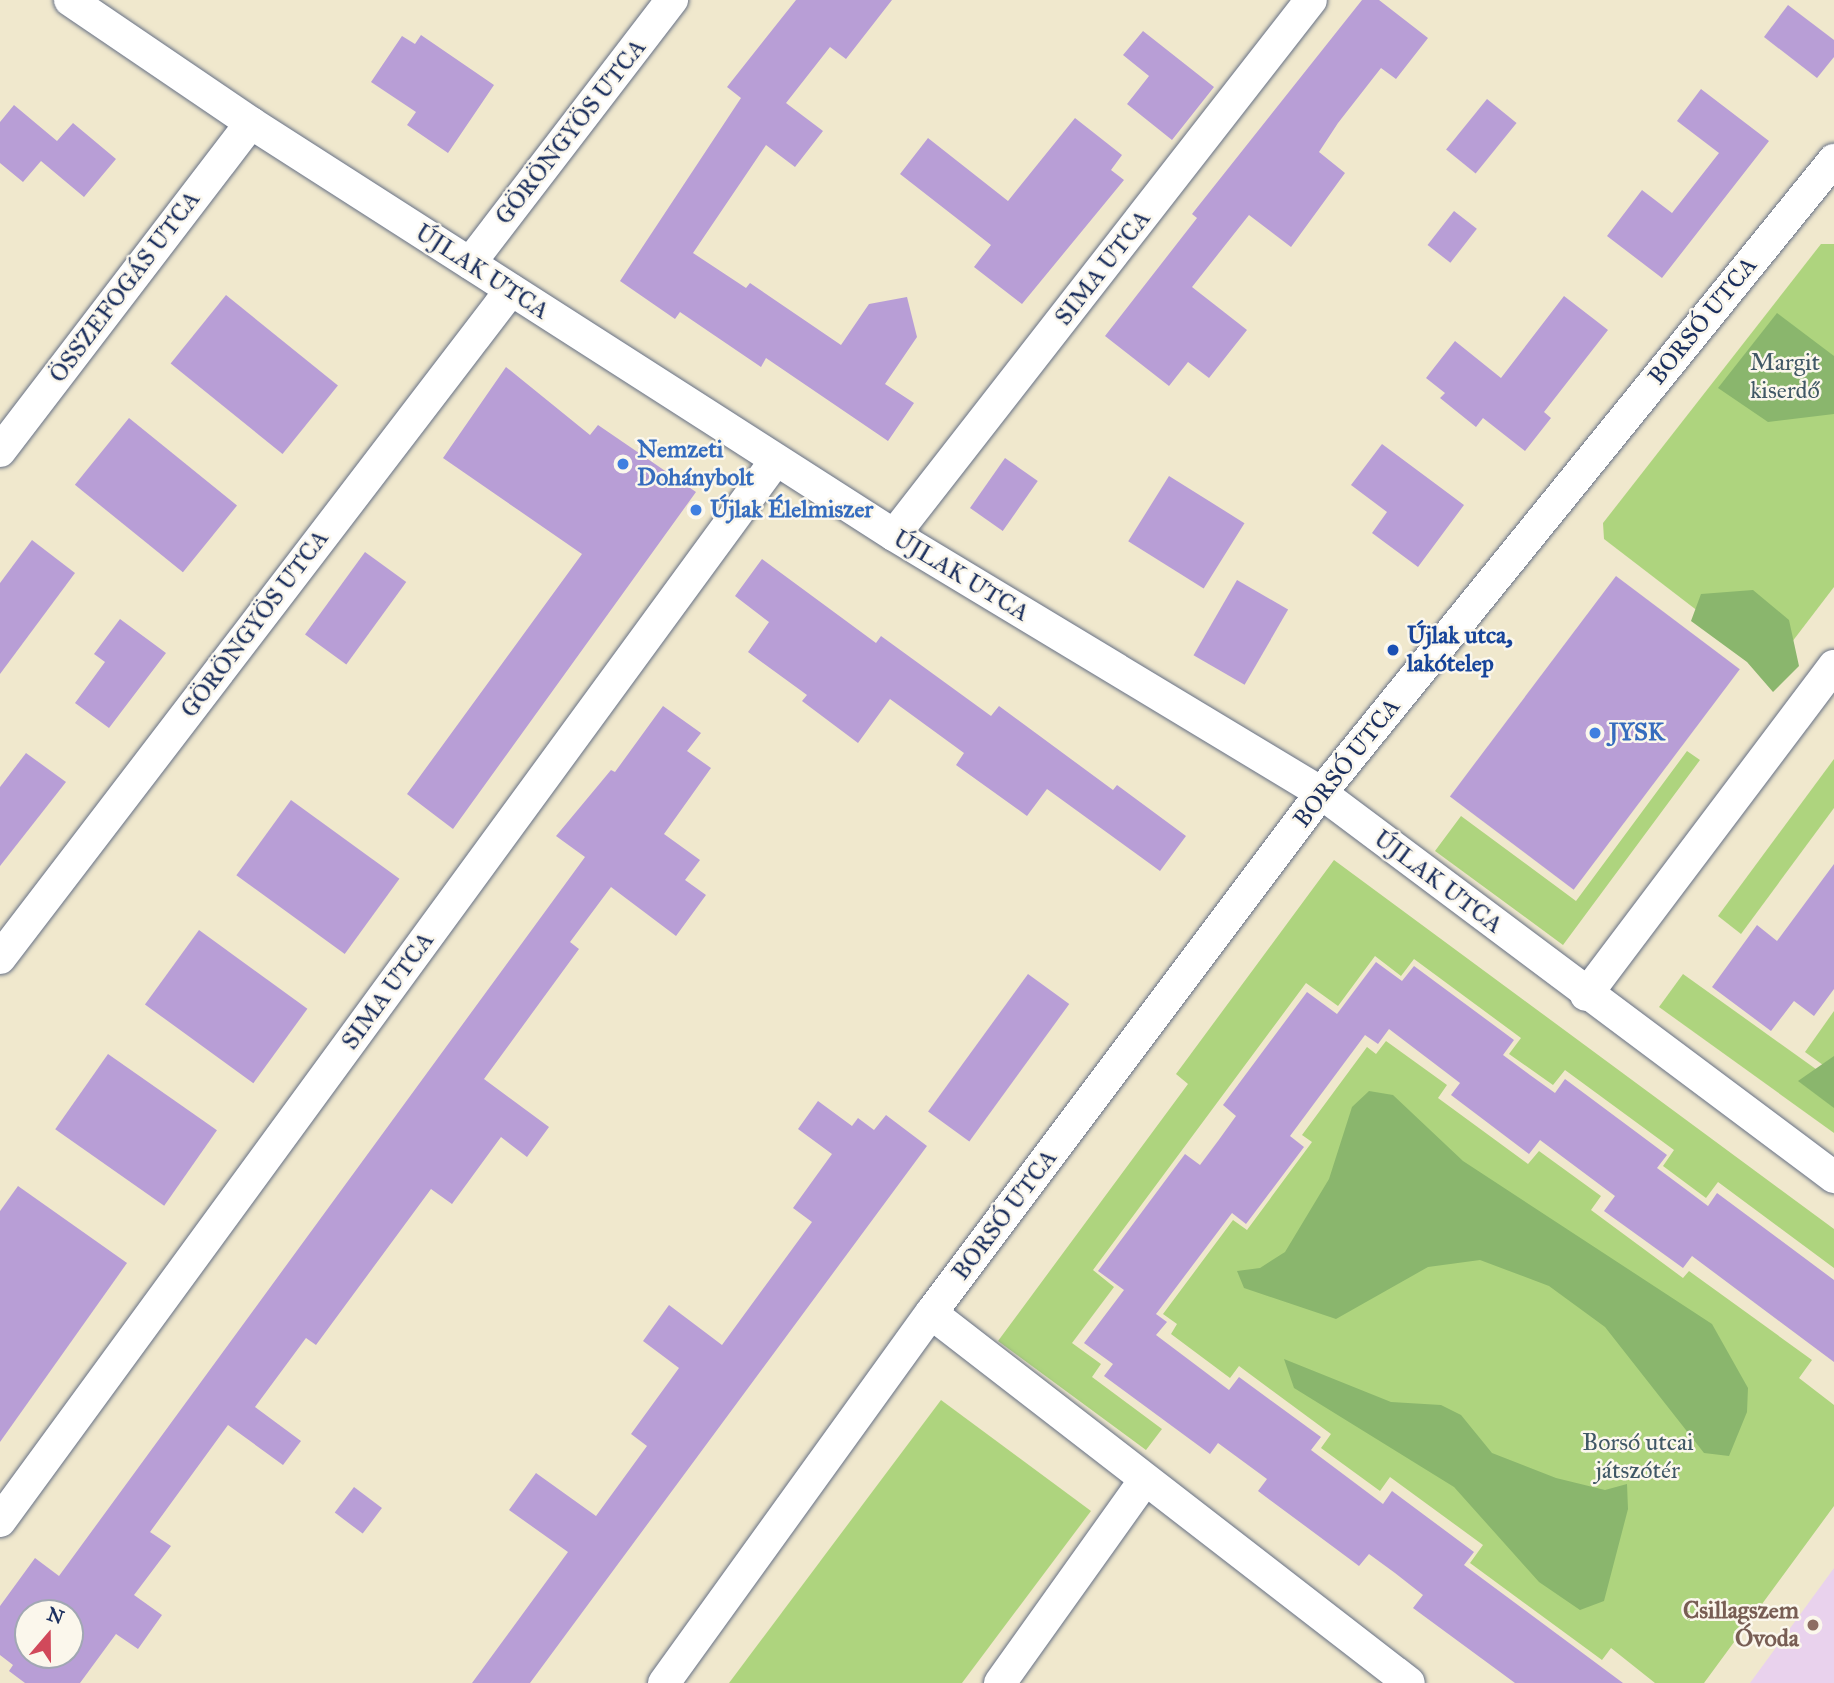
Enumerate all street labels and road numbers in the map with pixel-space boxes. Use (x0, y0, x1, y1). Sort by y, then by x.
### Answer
street label: GÖRÖNGYÖS UTCA (490, 34, 652, 230)
street label: ÖSSZEFOGÁS UTCA (43, 185, 207, 389)
street label: SIMA UTCA (1049, 205, 1157, 331)
street label: ÚJLAK UTCA (410, 218, 554, 326)
street label: BORSÓ UTCA (1643, 251, 1763, 391)
street label: ÚJLAK UTCA (888, 524, 1034, 628)
street label: GÖRÖNGYÖS UTCA (175, 525, 335, 723)
street label: BORSÓ UTCA (1288, 693, 1406, 833)
street label: ÚJLAK UTCA (1368, 824, 1508, 940)
street label: SIMA UTCA (336, 927, 440, 1055)
street label: BORSÓ UTCA (947, 1144, 1063, 1286)

